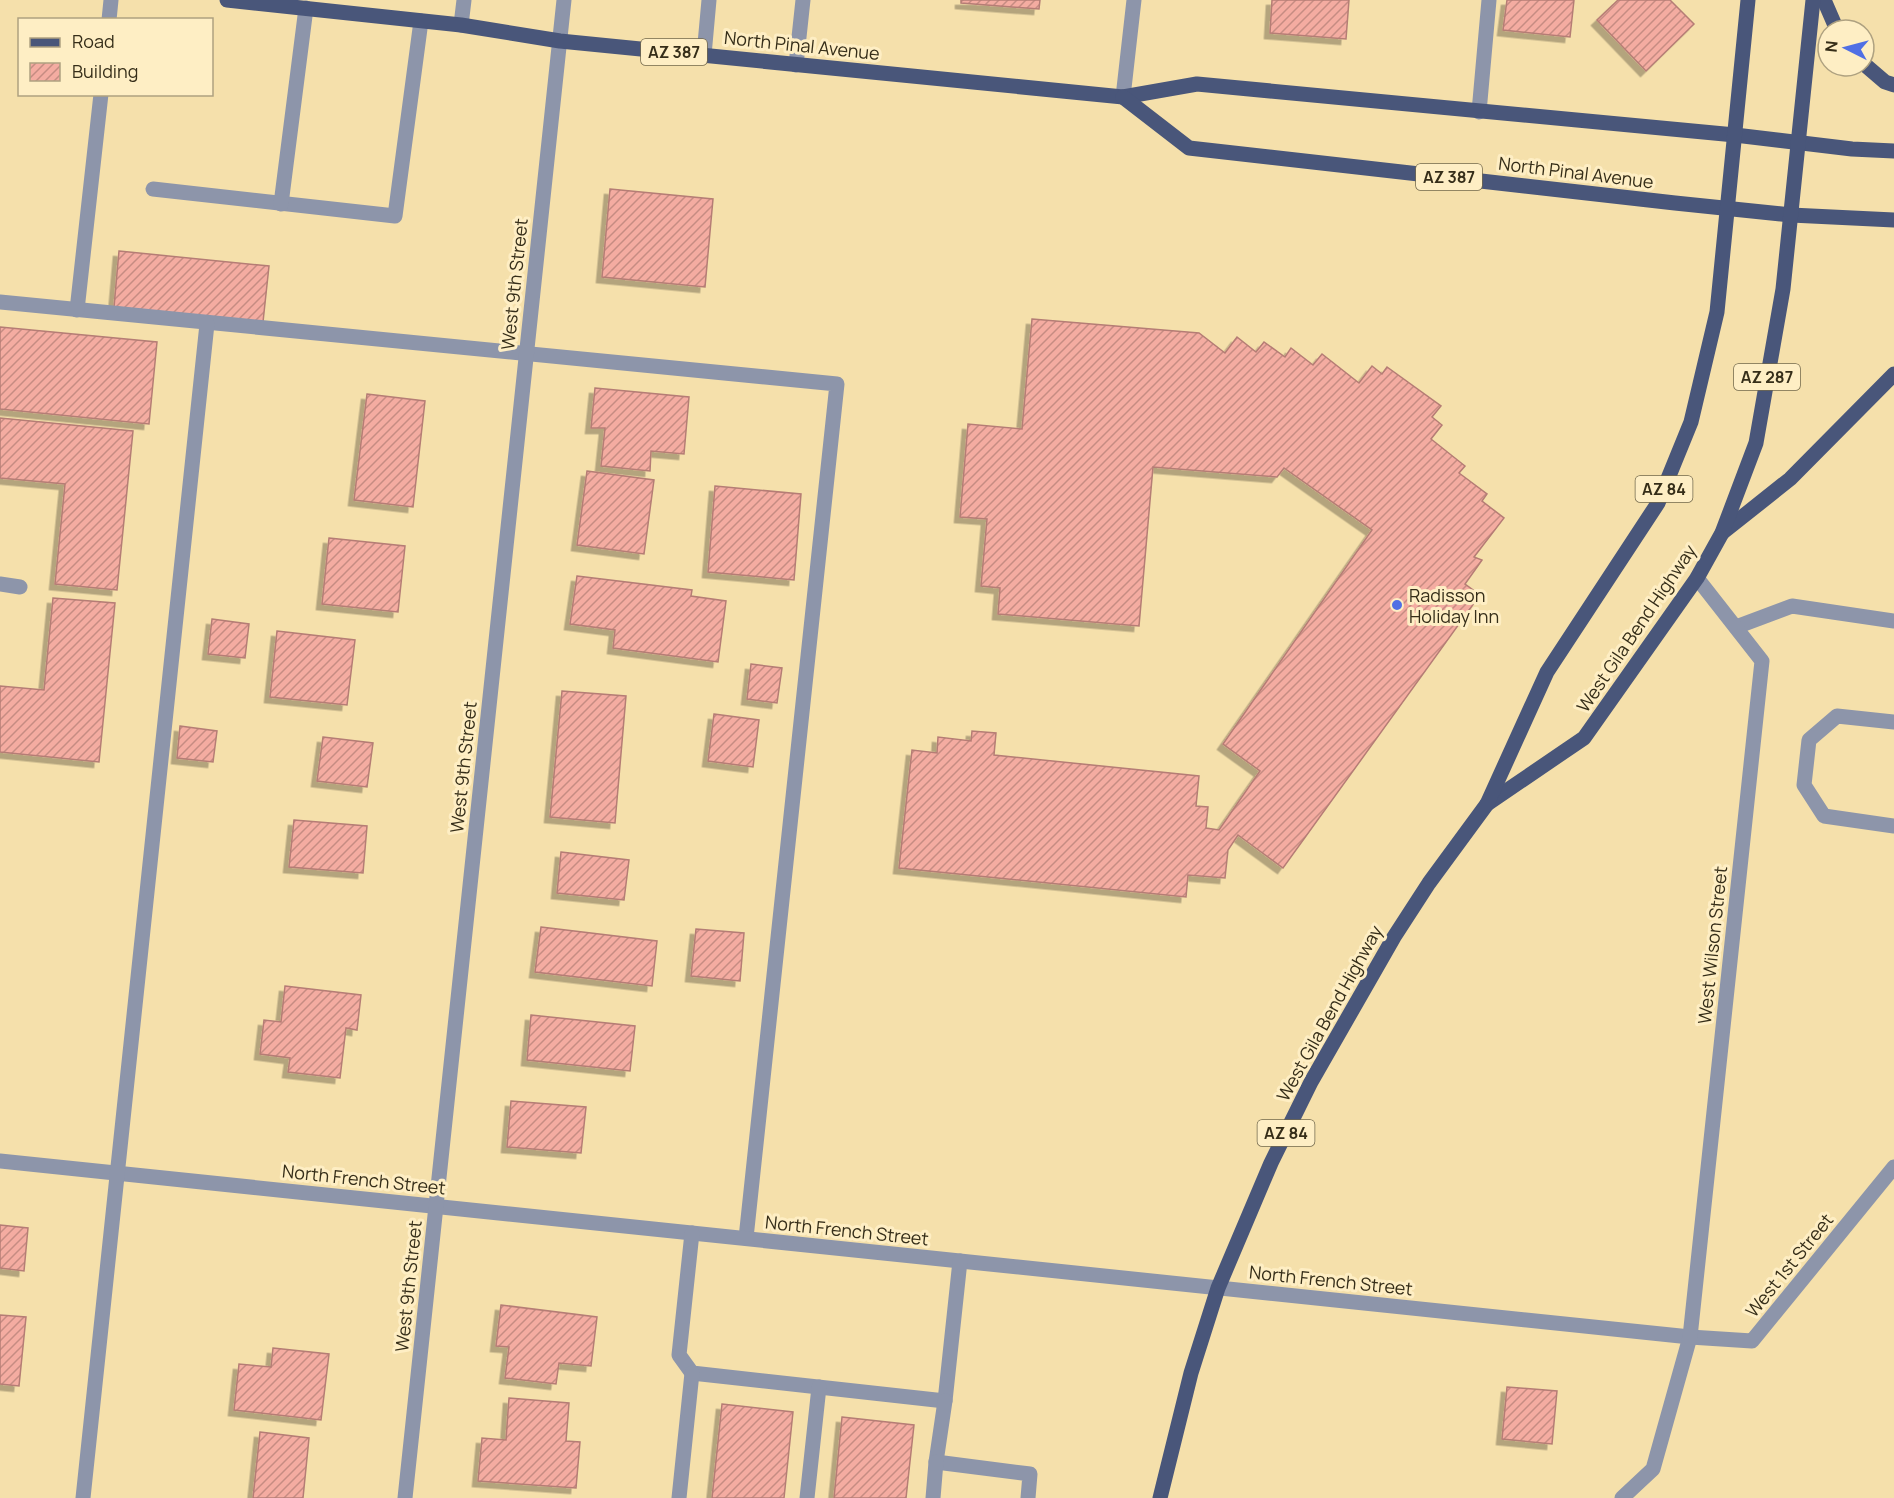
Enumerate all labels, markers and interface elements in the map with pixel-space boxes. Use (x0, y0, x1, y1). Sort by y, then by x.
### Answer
legend (18, 18, 213, 96)
north arrow (1816, 18, 1876, 78)
street label: North Pinal Avenue (723, 25, 881, 65)
text: Road (72, 29, 115, 53)
road number: AZ 387 (641, 39, 707, 65)
text: N (1820, 40, 1843, 53)
text: Building (72, 59, 138, 83)
street label: North Pinal Avenue (1497, 151, 1655, 193)
road number: AZ 387 (1416, 164, 1482, 190)
street label: West 9th Street (495, 217, 533, 351)
road number: AZ 287 (1734, 364, 1800, 390)
road number: AZ 84 (1636, 476, 1692, 502)
street label: West Gila Bend Highway (1571, 539, 1701, 717)
place label: Radisson Holiday Inn (1409, 583, 1499, 628)
marker: Radisson Holiday Inn (1390, 598, 1404, 612)
street label: West 9th Street (444, 700, 482, 834)
street label: West Wilson Street (1692, 865, 1732, 1025)
street label: West Gila Bend Highway (1271, 920, 1388, 1105)
road number: AZ 84 (1258, 1120, 1314, 1146)
street label: North French Street (281, 1158, 447, 1200)
street label: West 1st Street (1740, 1208, 1838, 1322)
street label: North French Street (764, 1209, 930, 1251)
street label: West 9th Street (389, 1219, 427, 1353)
street label: North French Street (1248, 1259, 1414, 1301)

